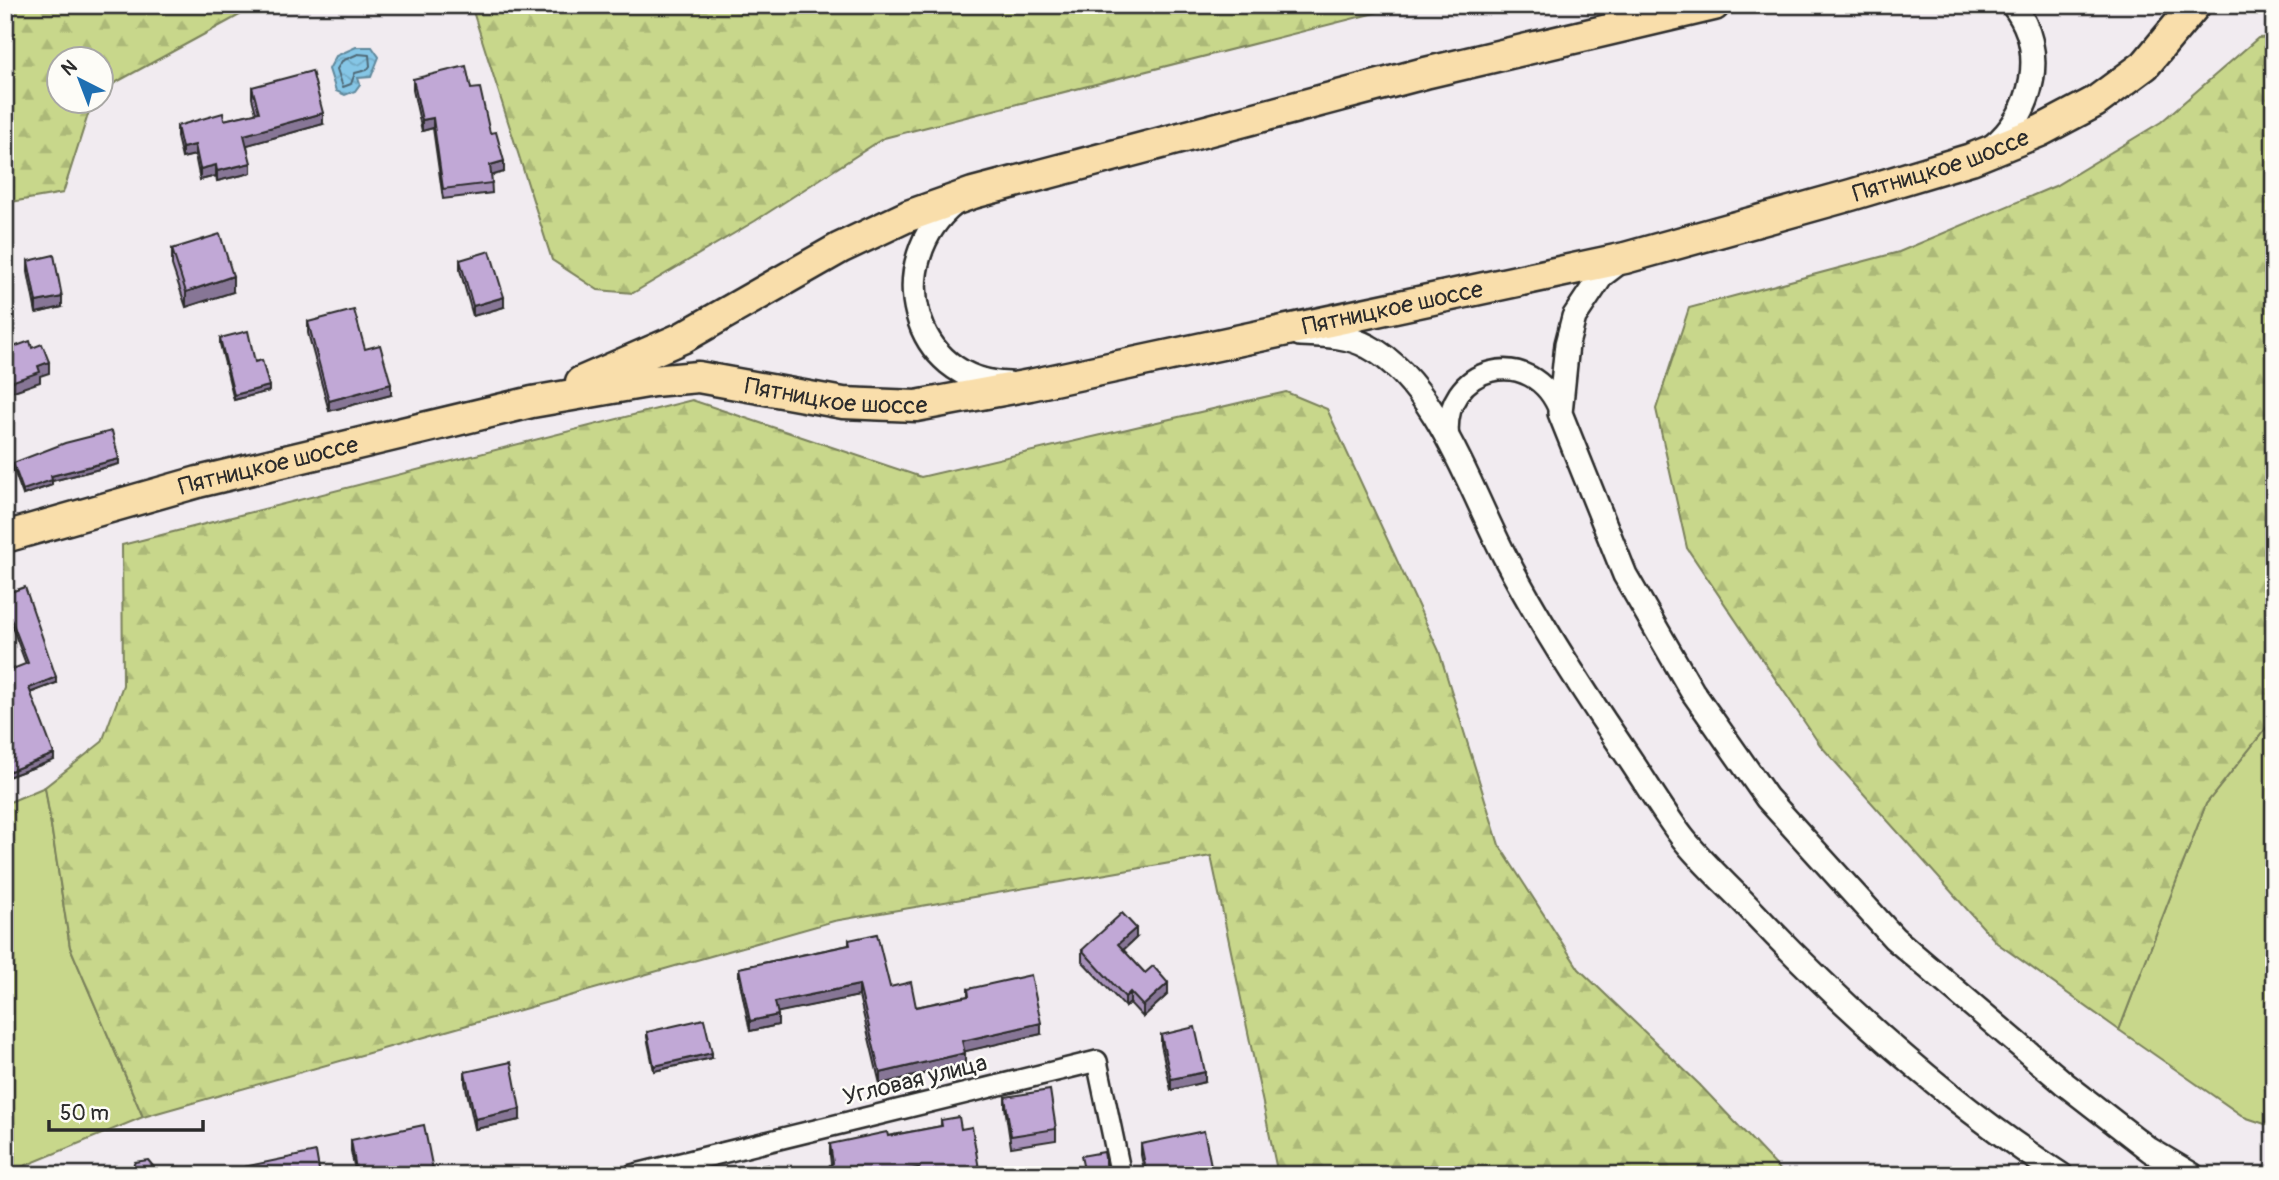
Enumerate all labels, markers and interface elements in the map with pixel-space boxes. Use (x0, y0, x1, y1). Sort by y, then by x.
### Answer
north arrow (46, 46, 116, 116)
text: N (56, 55, 82, 81)
street label: Пятницкое шоссе (1849, 122, 2033, 208)
street label: Пятницкое шоссе (1299, 274, 1486, 341)
street label: Пятницкое шоссе (743, 371, 930, 420)
street label: Пятницкое шоссе (175, 430, 361, 501)
street label: Угловая улица (840, 1048, 990, 1112)
scale bar (49, 1089, 203, 1133)
text: 50 m (60, 1100, 109, 1127)

